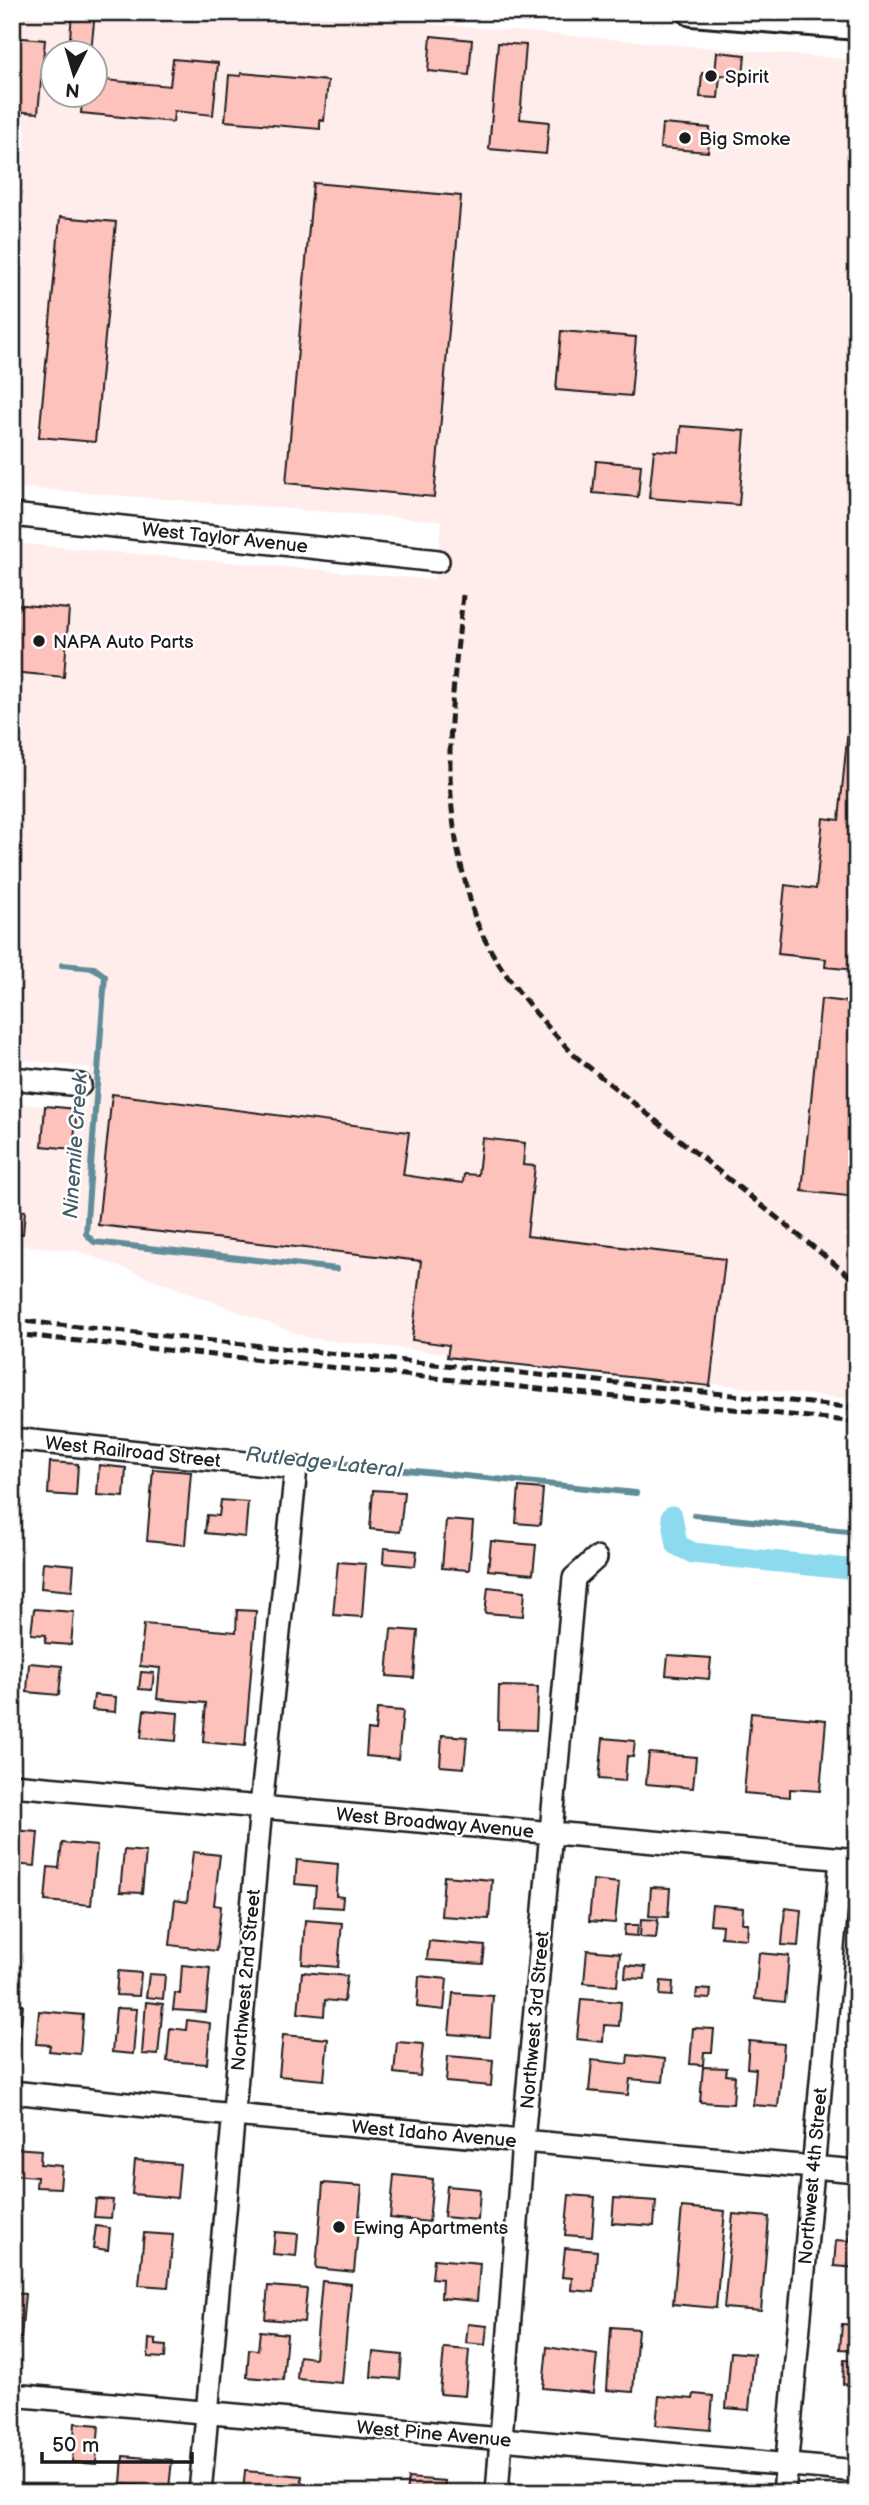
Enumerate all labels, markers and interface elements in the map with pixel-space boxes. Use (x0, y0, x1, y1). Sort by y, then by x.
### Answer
north arrow (38, 38, 108, 108)
place label: Spirit (725, 66, 769, 89)
marker: Spirit (703, 68, 719, 84)
text: N (65, 77, 81, 102)
place label: Big Smoke (699, 128, 790, 151)
marker: Big Smoke (677, 130, 693, 146)
street label: West Taylor Avenue (141, 518, 309, 559)
place label: NAPA Auto Parts (53, 631, 194, 654)
marker: NAPA Auto Parts (31, 633, 47, 649)
water label: Ninemile Creek (58, 1072, 93, 1220)
street label: West Railroad Street (44, 1432, 222, 1473)
water label: Rutledge Lateral (244, 1442, 405, 1483)
street label: West Broadway Avenue (335, 1803, 535, 1844)
street label: Northwest 2nd Street (227, 1888, 266, 2072)
street label: Northwest 3rd Street (516, 1930, 555, 2110)
street label: Northwest 4th Street (794, 2087, 833, 2266)
street label: West Idaho Avenue (350, 2116, 517, 2153)
place label: Ewing Apartments (353, 2217, 508, 2240)
marker: Ewing Apartments (331, 2219, 347, 2235)
street label: West Pine Avenue (356, 2416, 512, 2453)
scale bar (42, 2421, 192, 2465)
text: 50 m (52, 2433, 99, 2458)

